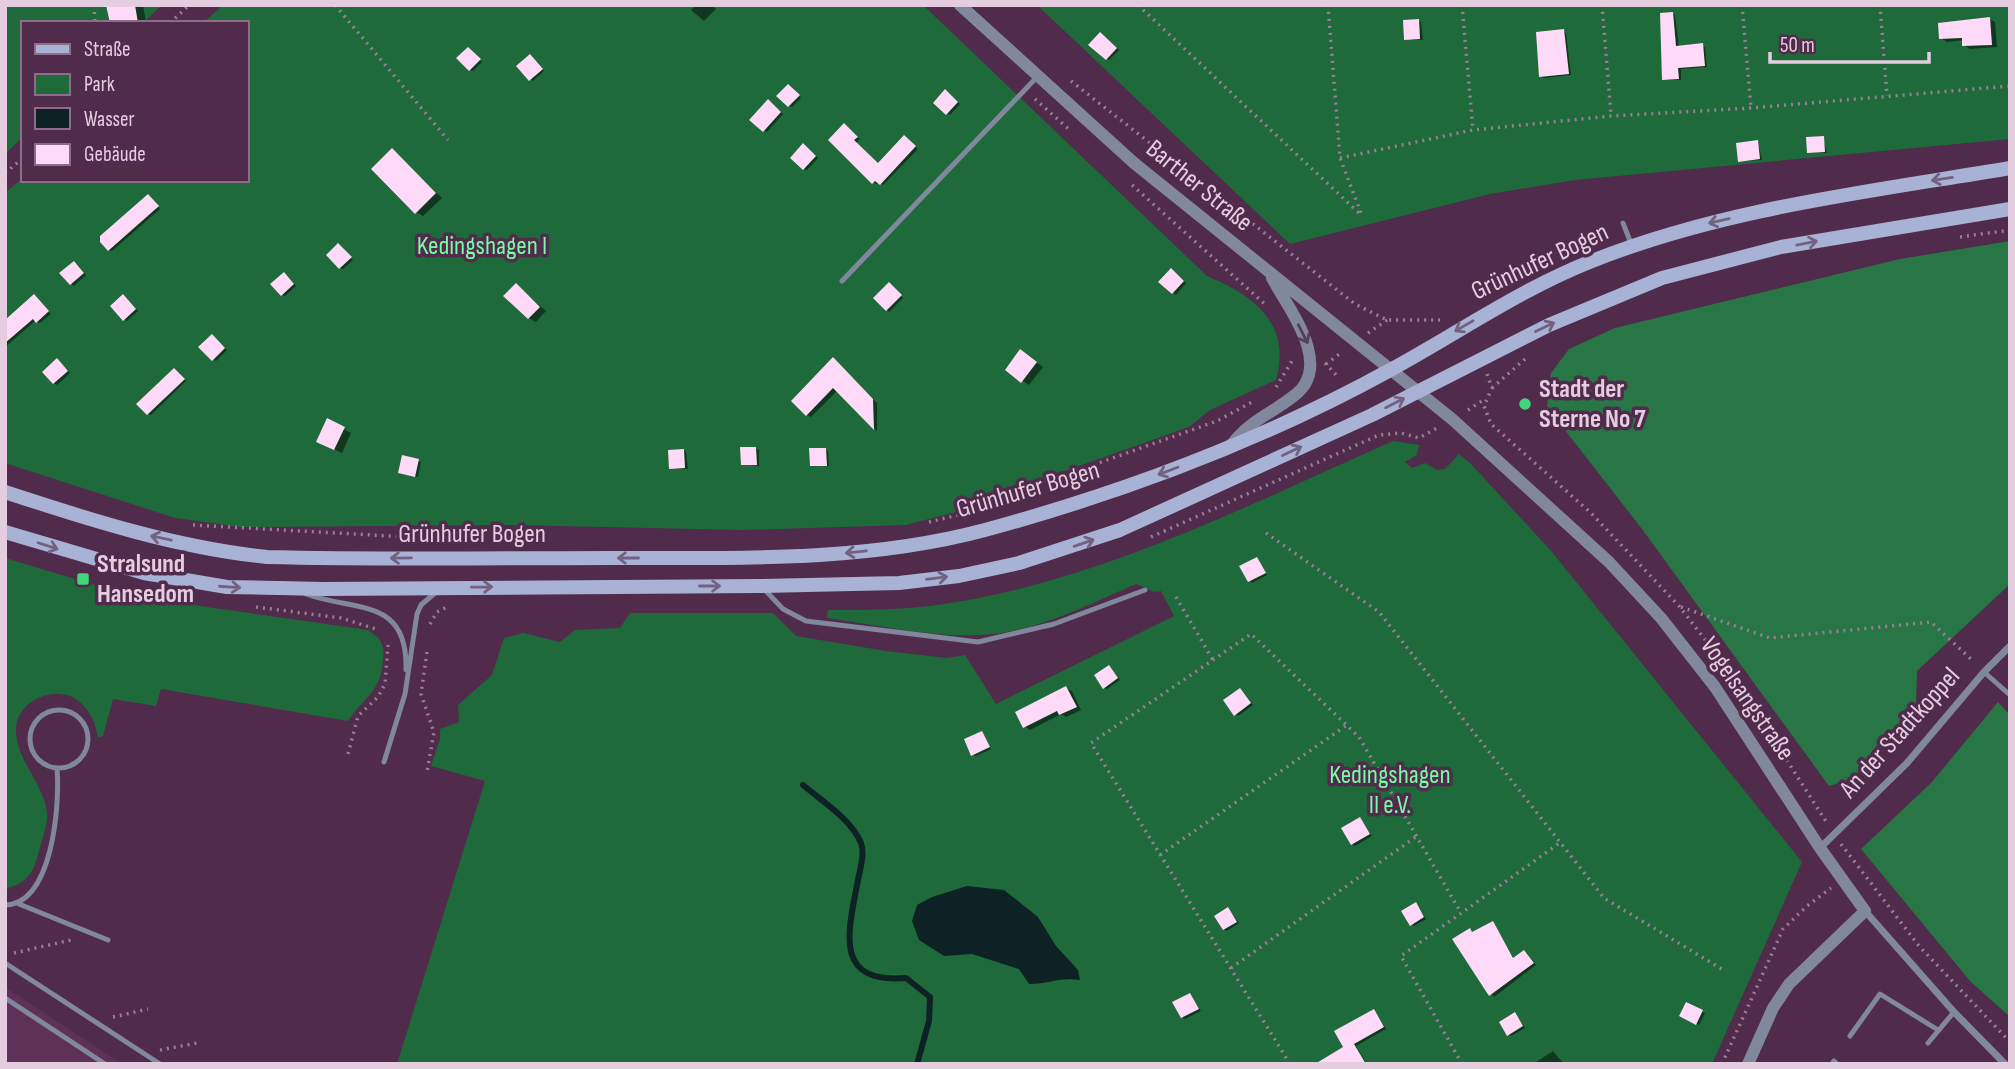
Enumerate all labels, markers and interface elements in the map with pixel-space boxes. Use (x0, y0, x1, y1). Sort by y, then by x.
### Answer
legend (21, 21, 248, 182)
scale bar (1770, 21, 1929, 65)
text: 50 m (1780, 33, 1815, 58)
text: Straße (84, 37, 130, 62)
text: Park (84, 72, 115, 97)
text: Wasser (84, 107, 135, 132)
street label: Barther Straße (1139, 134, 1259, 238)
text: Gebäude (84, 142, 146, 167)
one-way arrow (1931, 173, 1954, 186)
one-way arrow (1708, 215, 1731, 228)
street label: Grünhufer Bogen (1467, 217, 1613, 307)
park label: Kedingshagen I (417, 231, 547, 262)
one-way arrow (1795, 235, 1818, 249)
one-way arrow (1455, 319, 1475, 333)
one-way arrow (1534, 320, 1555, 334)
one-way arrow (1296, 324, 1310, 344)
place label: Stadt der Sterne No 7 (1539, 374, 1646, 435)
one-way arrow (1384, 396, 1405, 409)
marker: Stadt der Sterne No 7 (1517, 396, 1533, 412)
one-way arrow (1281, 444, 1302, 457)
street label: Grünhufer Bogen (953, 455, 1103, 525)
one-way arrow (1157, 465, 1179, 478)
street label: Grünhufer Bogen (398, 519, 546, 550)
one-way arrow (151, 530, 173, 543)
one-way arrow (1073, 536, 1095, 549)
one-way arrow (37, 541, 59, 553)
one-way arrow (845, 545, 867, 558)
place label: Stralsund Hansedom (97, 549, 194, 610)
one-way arrow (390, 551, 413, 565)
one-way arrow (617, 551, 640, 565)
marker: Stralsund Hansedom (75, 571, 91, 587)
one-way arrow (925, 572, 948, 585)
one-way arrow (698, 579, 721, 593)
one-way arrow (219, 580, 242, 593)
one-way arrow (471, 580, 494, 594)
street label: Vogelsangstraße (1693, 631, 1801, 767)
street label: An der Stadtkoppel (1833, 661, 1967, 805)
park label: Kedingshagen II e.V. (1329, 760, 1451, 821)

